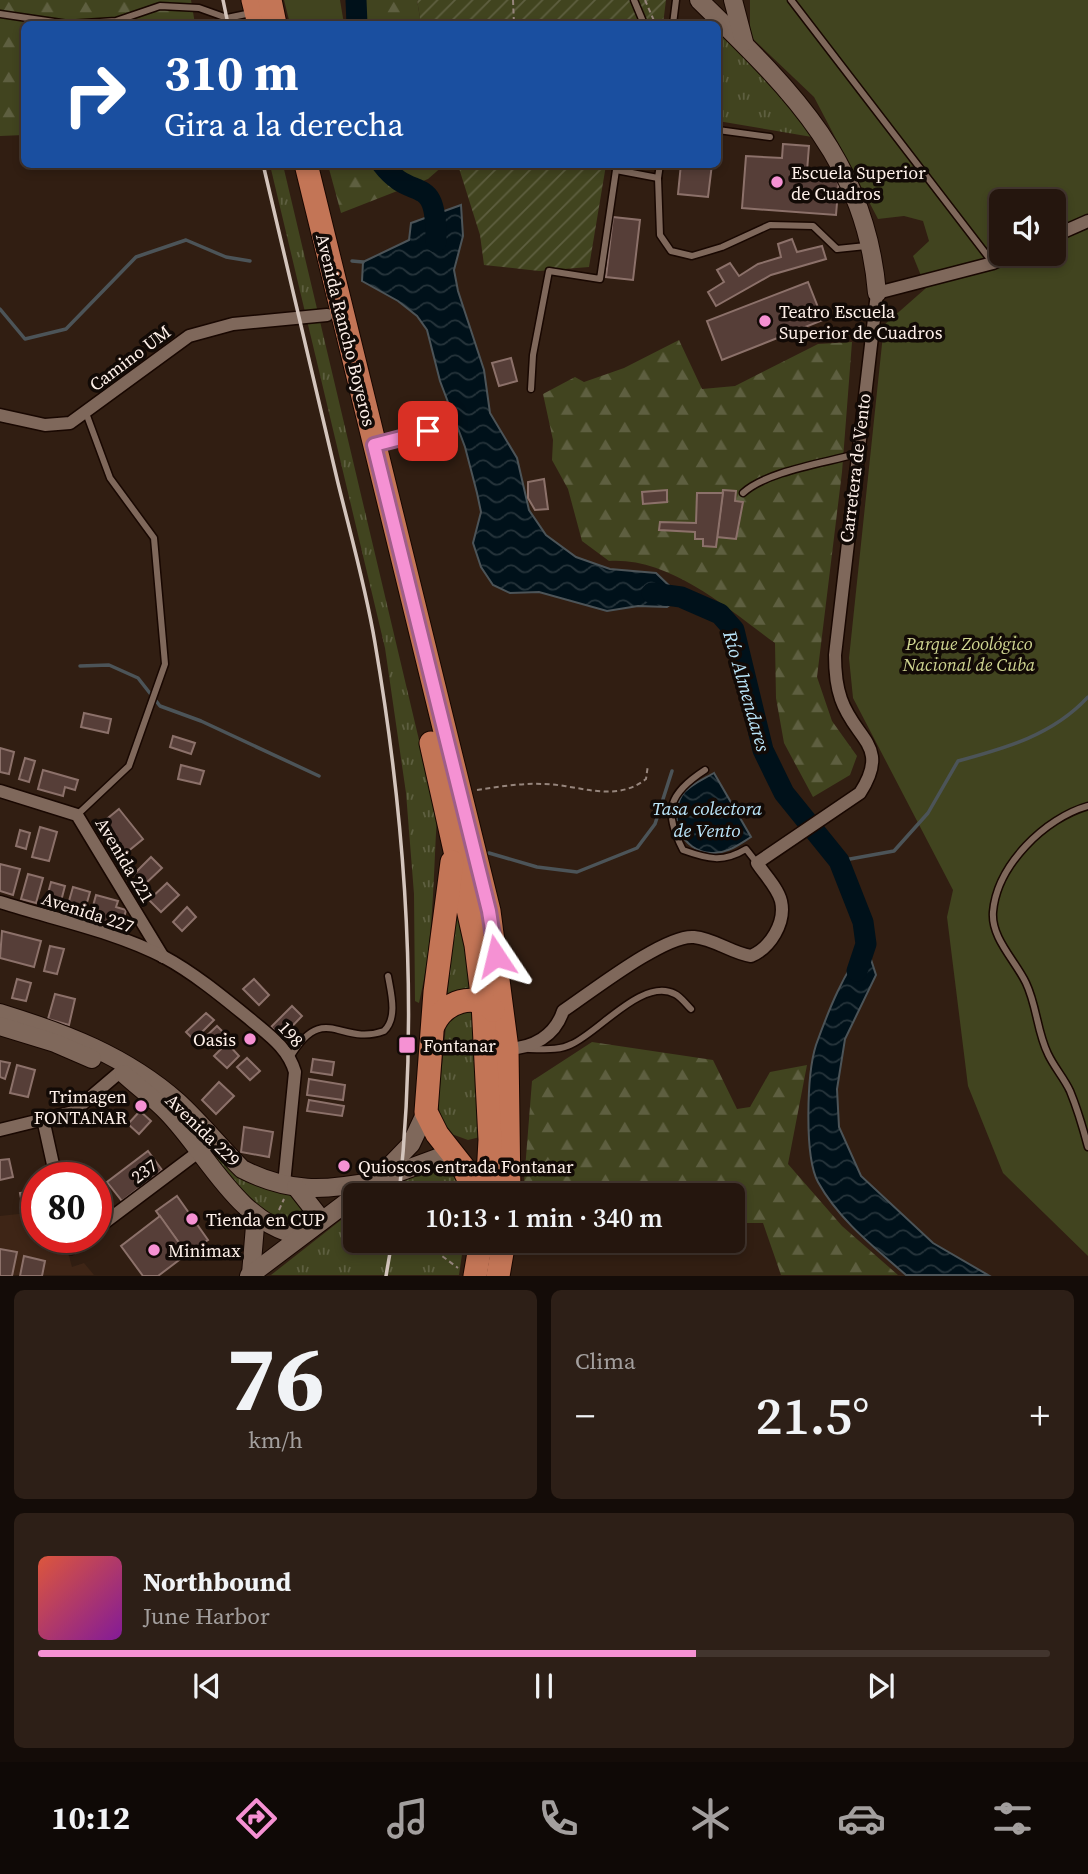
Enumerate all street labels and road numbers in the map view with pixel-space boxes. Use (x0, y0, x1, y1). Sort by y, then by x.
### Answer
street label: Avenida Rancho Boyeros (310, 231, 382, 429)
street label: Camino UM (84, 319, 176, 397)
street label: Carretera de Vento (833, 392, 877, 544)
street label: Avenida 221 (90, 813, 160, 907)
street label: Avenida 227 (39, 885, 137, 939)
street label: 198 (273, 1016, 309, 1052)
street label: Avenida 229 (160, 1088, 246, 1172)
street label: 237 (126, 1153, 162, 1189)

